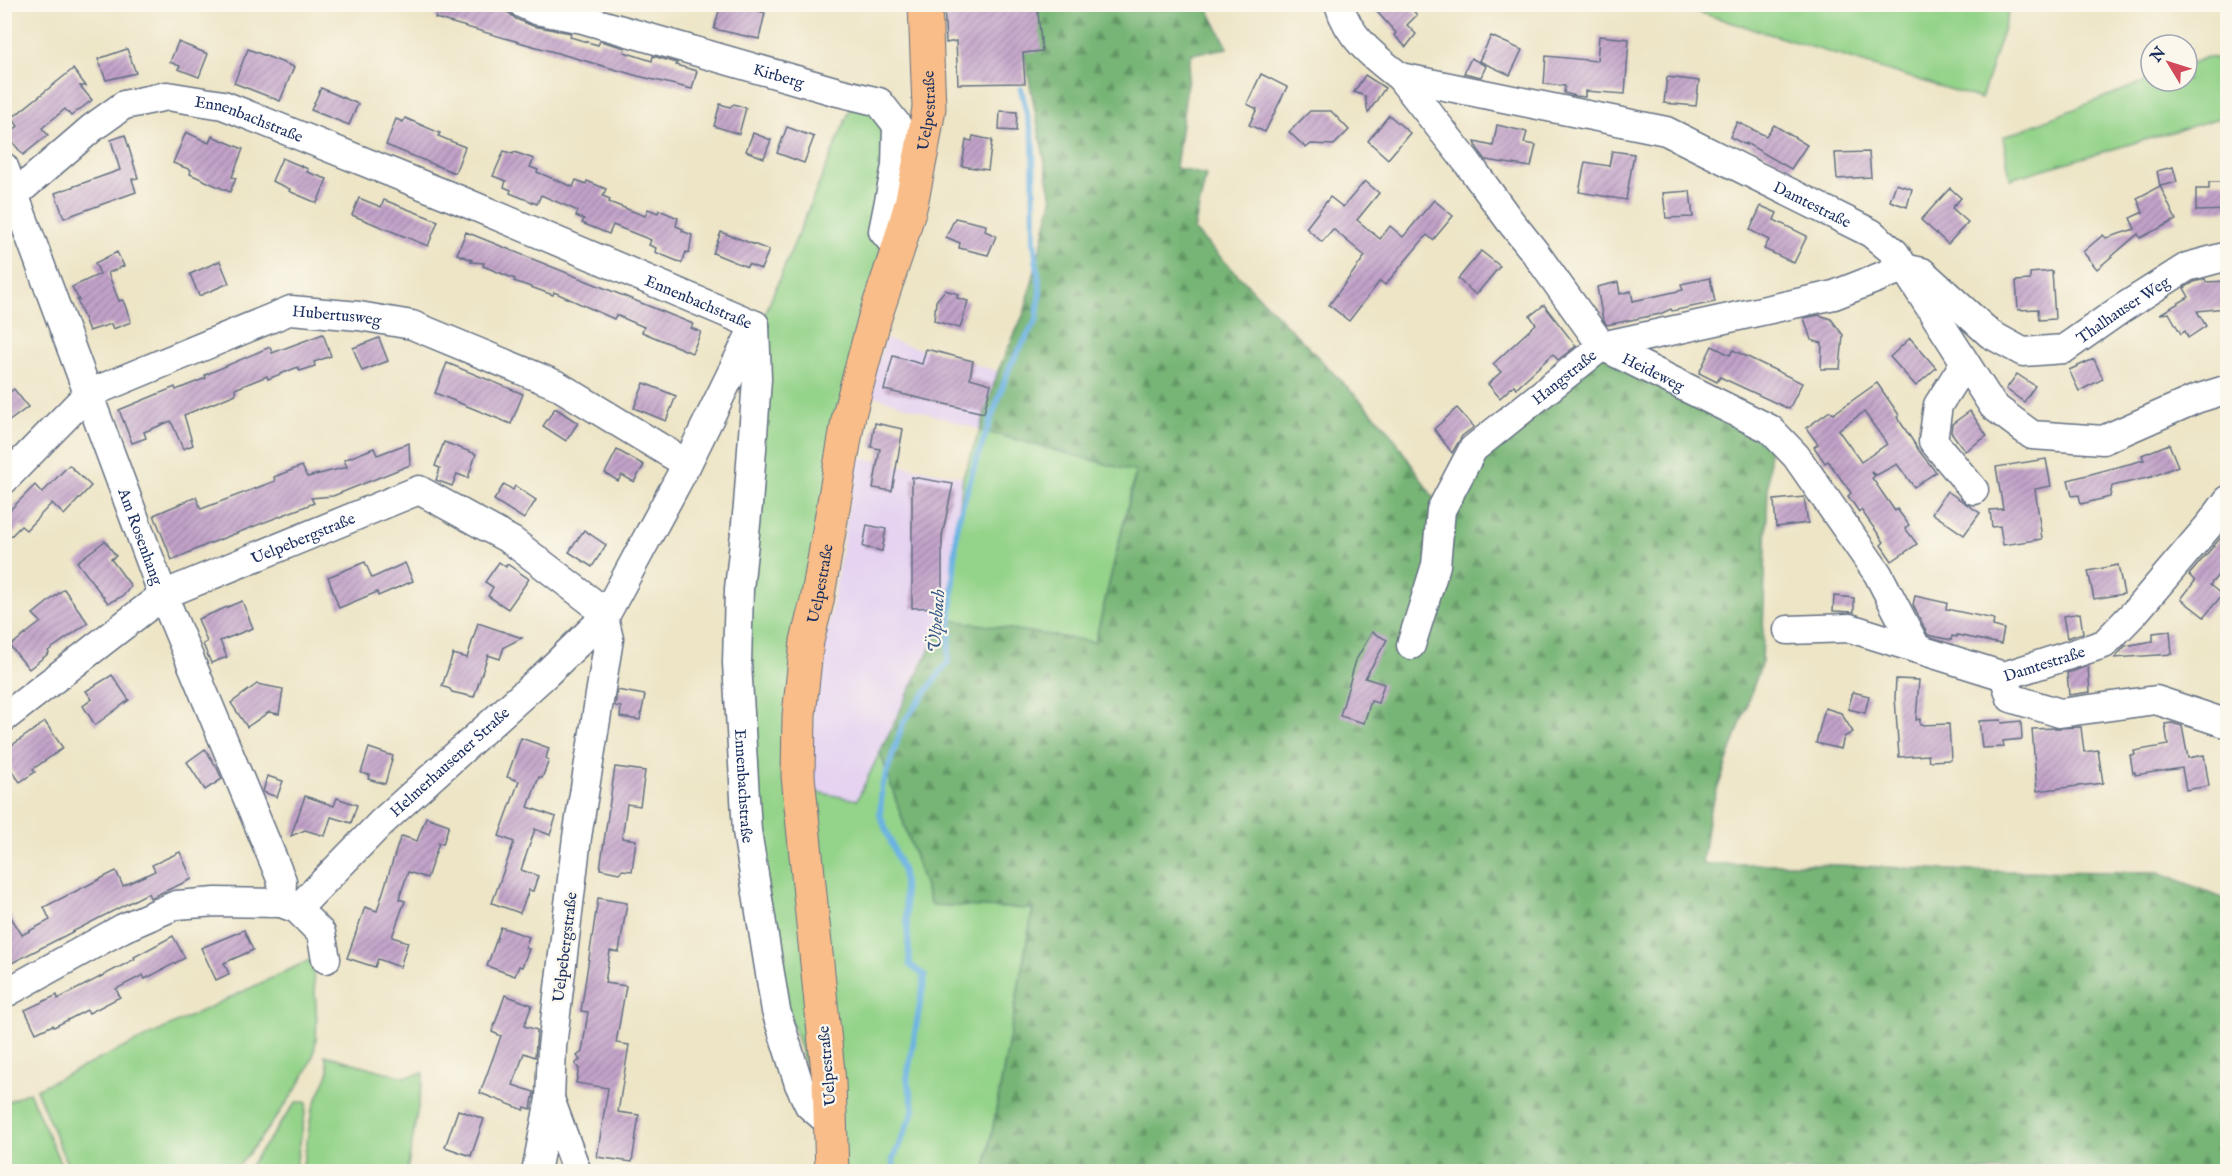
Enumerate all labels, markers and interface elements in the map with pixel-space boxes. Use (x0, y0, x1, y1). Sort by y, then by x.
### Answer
north arrow (2139, 33, 2199, 93)
text: N (2146, 43, 2171, 67)
street label: Kirberg (751, 60, 807, 94)
street label: Uelpestraße (914, 70, 941, 152)
street label: Ennenbachstraße (193, 93, 306, 148)
street label: Damtestraße (1769, 178, 1854, 233)
street label: Ennenbachstraße (641, 272, 755, 335)
street label: Thalhauser Weg (2073, 272, 2174, 349)
street label: Hubertusweg (291, 302, 383, 332)
street label: Hangstraße (1528, 346, 1601, 410)
street label: Heideweg (1618, 349, 1688, 397)
street label: Am Rosenhang (112, 485, 166, 588)
street label: Uelpebergstraße (248, 509, 359, 570)
street label: Uelpestraße (804, 543, 839, 626)
water label: Ülpebach (923, 588, 951, 654)
street label: Damtestraße (2001, 643, 2088, 687)
street label: Helmerhausener Straße (386, 704, 515, 822)
street label: Ennenbachstraße (729, 728, 757, 845)
street label: Uelpebergstraße (549, 891, 583, 1003)
street label: Uelpestraße (815, 1025, 841, 1107)

